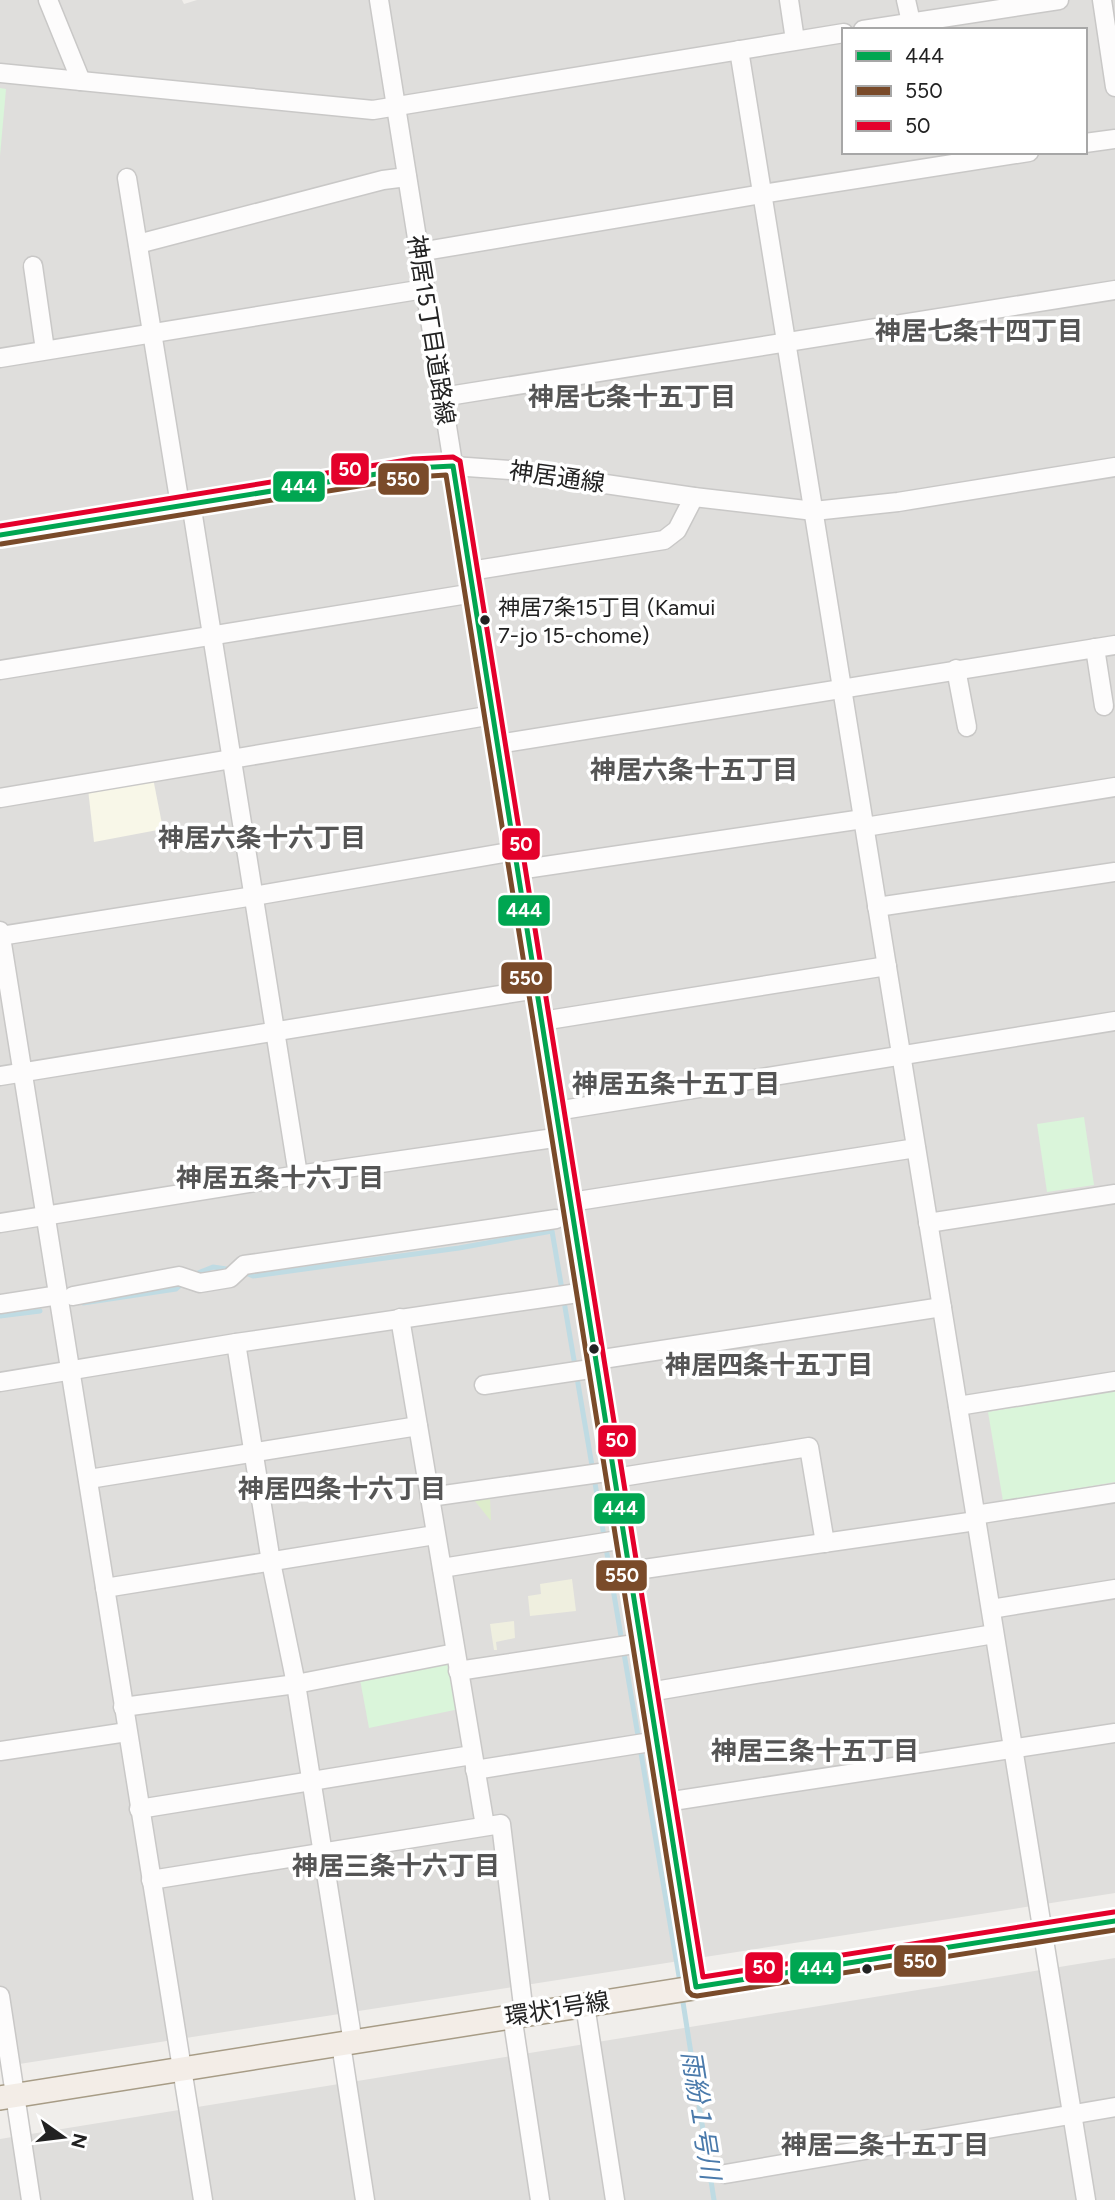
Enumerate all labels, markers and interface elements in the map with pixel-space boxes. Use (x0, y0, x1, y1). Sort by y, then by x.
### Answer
legend (842, 28, 1087, 154)
text: 444 (905, 43, 944, 68)
text: 550 (905, 78, 943, 103)
text: 50 (905, 113, 931, 138)
street label: 神居15丁目道路線 (402, 233, 461, 427)
district label: 神居七条十四丁目 (875, 315, 1083, 347)
district label: 神居七条十五丁目 (528, 381, 736, 413)
line badge: 50 (330, 452, 370, 486)
street label: 神居通線 (508, 455, 607, 498)
text: 50 (338, 458, 362, 481)
line badge: 550 (377, 462, 430, 496)
text: 550 (386, 468, 420, 491)
line badge: 444 (272, 470, 326, 503)
text: 444 (281, 475, 317, 498)
place label: 神居7条15丁目 (Kamui 7-jo 15-chome) (498, 594, 715, 649)
marker: 神居7条15丁目 (Kamui 7-jo 15-chome) (478, 613, 492, 627)
district label: 神居六条十五丁目 (590, 754, 798, 786)
district label: 神居六条十六丁目 (158, 822, 366, 854)
line badge: 50 (501, 827, 541, 861)
text: 50 (509, 833, 533, 856)
line badge: 444 (497, 894, 551, 927)
text: 444 (506, 899, 542, 922)
line badge: 550 (500, 961, 553, 995)
text: 550 (509, 967, 543, 990)
district label: 神居五条十五丁目 (572, 1068, 780, 1100)
district label: 神居五条十六丁目 (176, 1162, 384, 1194)
unlabelled marker (587, 1342, 601, 1356)
district label: 神居四条十五丁目 (665, 1349, 873, 1381)
line badge: 50 (597, 1424, 637, 1458)
text: 50 (605, 1429, 629, 1452)
district label: 神居四条十六丁目 (238, 1473, 446, 1505)
line badge: 444 (593, 1492, 646, 1525)
text: 444 (602, 1497, 638, 1520)
line badge: 550 (595, 1559, 648, 1592)
text: 550 (605, 1564, 639, 1587)
district label: 神居三条十五丁目 (711, 1735, 919, 1767)
district label: 神居三条十六丁目 (292, 1850, 500, 1882)
line badge: 550 (893, 1944, 947, 1978)
text: 550 (903, 1950, 937, 1973)
line badge: 50 (744, 1951, 784, 1984)
line badge: 444 (789, 1951, 842, 1985)
text: 50 (752, 1956, 776, 1979)
text: 444 (798, 1957, 834, 1980)
unlabelled marker (860, 1962, 874, 1976)
street label: 環状1号線 (502, 1986, 611, 2031)
water label: 雨紛１号川 (675, 2048, 727, 2185)
north arrow (28, 2102, 98, 2172)
district label: 神居二条十五丁目 (781, 2129, 989, 2161)
text: N (66, 2131, 92, 2151)

